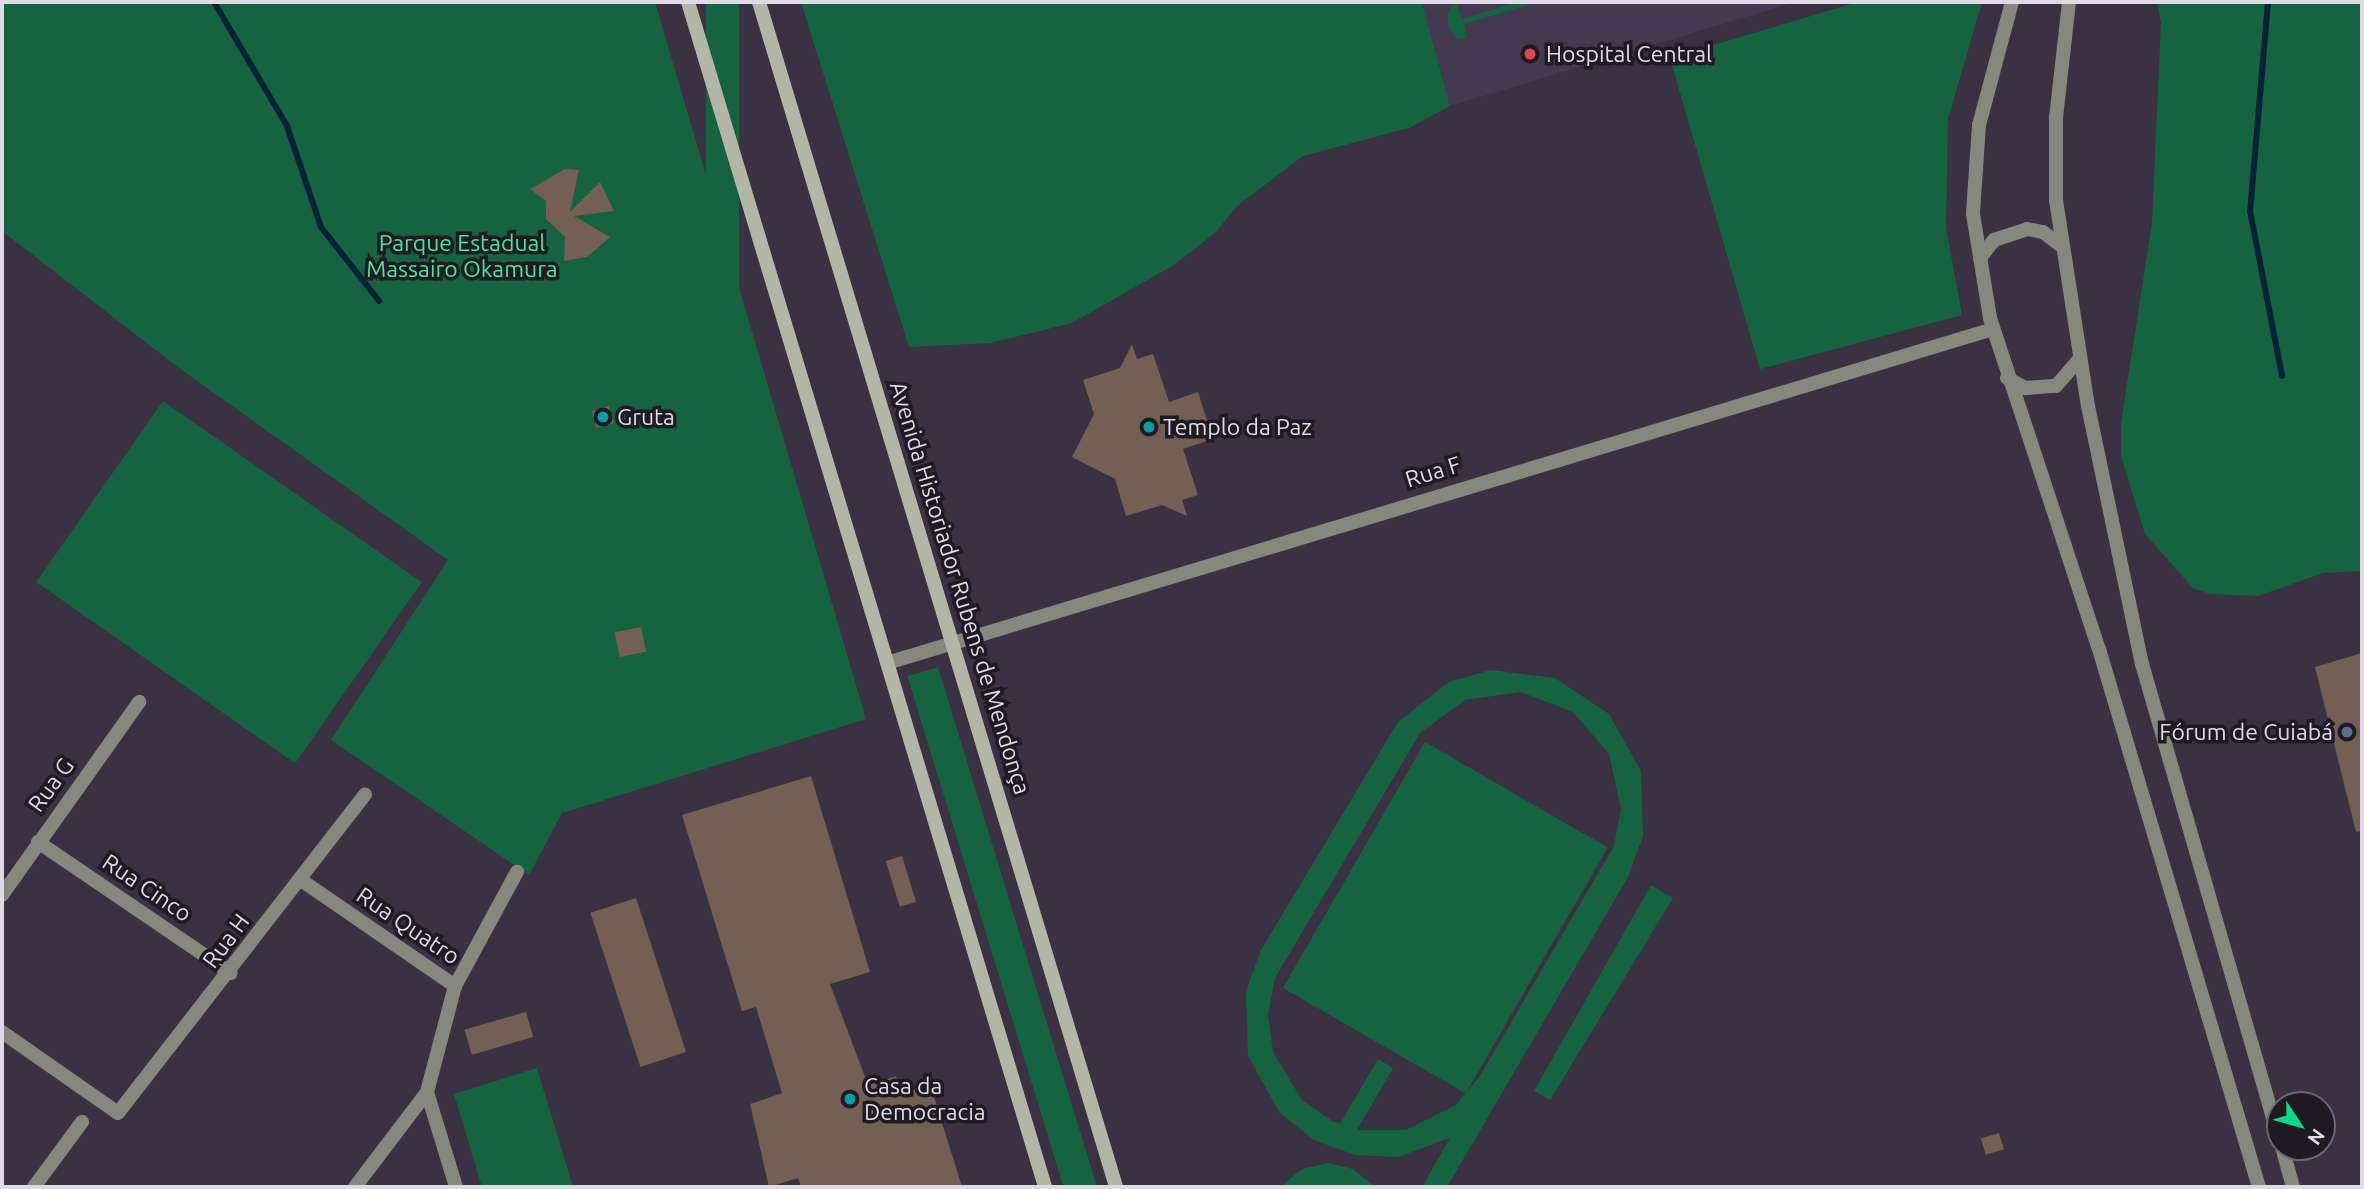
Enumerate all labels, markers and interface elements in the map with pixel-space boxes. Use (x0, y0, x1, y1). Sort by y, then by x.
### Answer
place label: Hospital Central (1546, 40, 1712, 68)
marker: Hospital Central (1520, 44, 1540, 64)
park label: Parque Estadual Massairo Okamura (366, 229, 558, 283)
street label: Avenida Historiador Rubens de Mendonça (884, 378, 1036, 798)
place label: Gruta (617, 403, 675, 431)
marker: Gruta (595, 409, 611, 425)
place label: Templo da Paz (1163, 413, 1312, 441)
marker: Templo da Paz (1141, 419, 1157, 435)
street label: Rua F (1402, 451, 1464, 493)
place label: Fórum de Cuiabá (2159, 718, 2333, 746)
marker: Fórum de Cuiabá (2339, 724, 2355, 740)
street label: Rua G (22, 753, 80, 817)
street label: Rua Cinco (97, 848, 197, 928)
street label: Rua Quatro (351, 881, 465, 971)
street label: Rua H (197, 909, 255, 973)
place label: Casa da Democracia (864, 1072, 986, 1126)
marker: Casa da Democracia (842, 1091, 858, 1107)
north arrow (2266, 1091, 2336, 1161)
text: N (2303, 1125, 2329, 1149)

